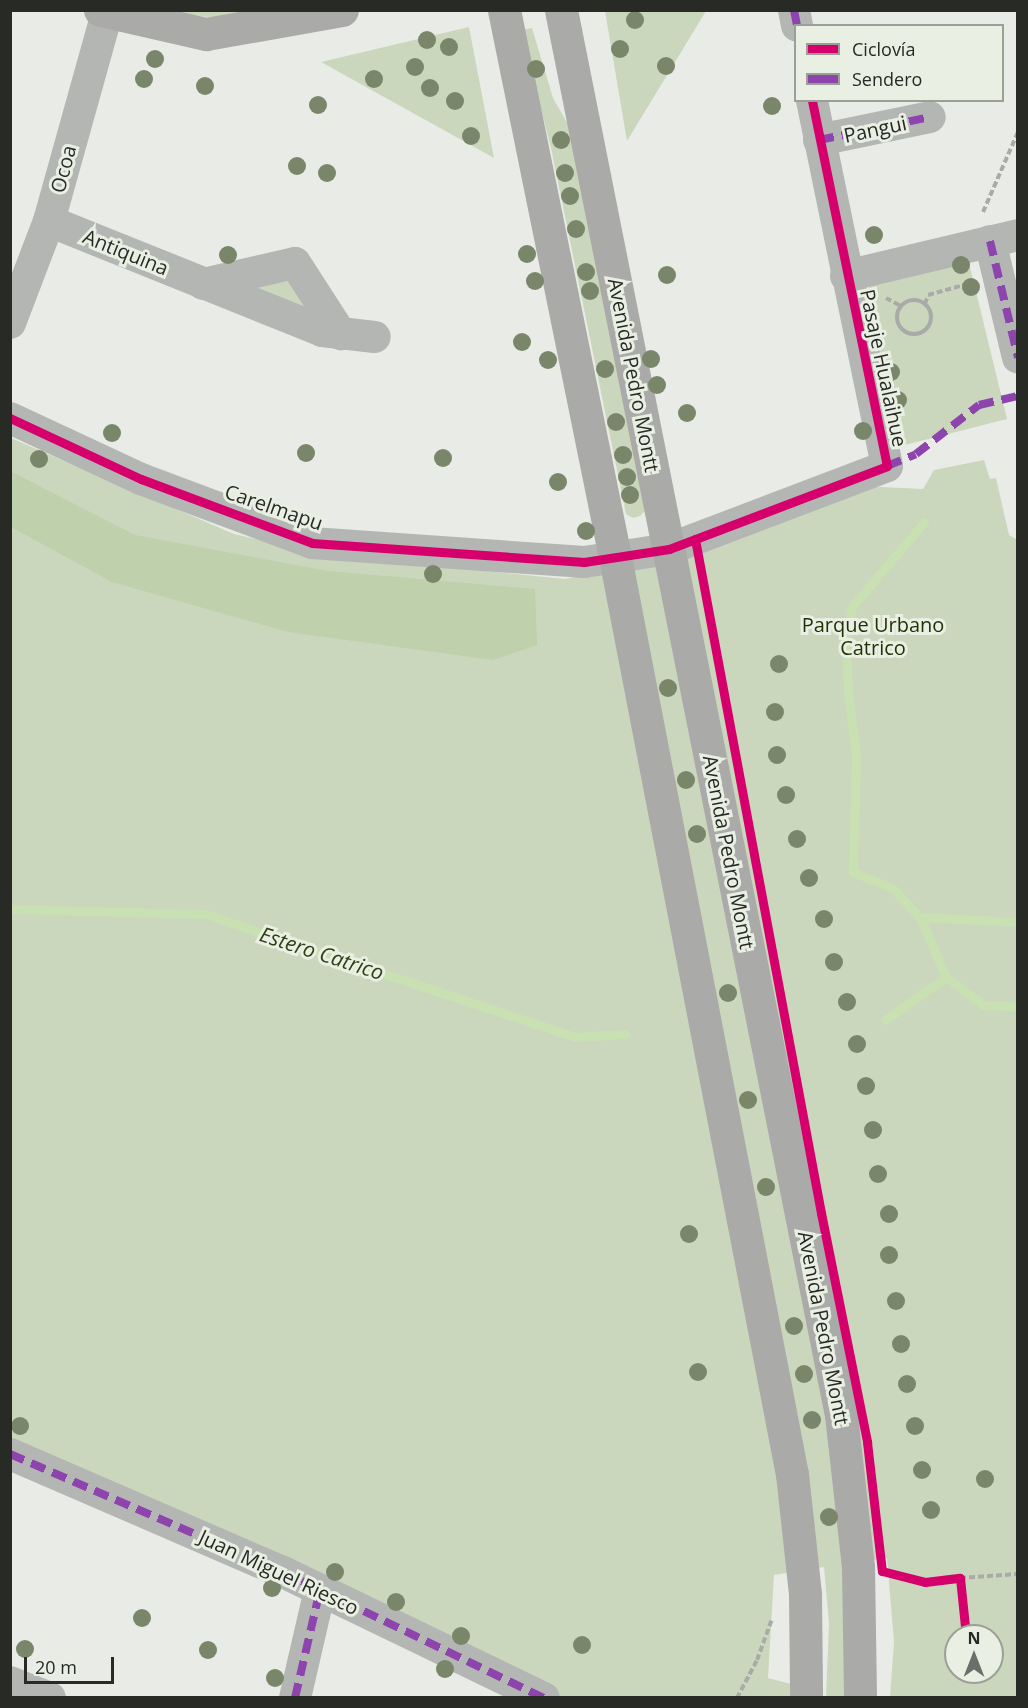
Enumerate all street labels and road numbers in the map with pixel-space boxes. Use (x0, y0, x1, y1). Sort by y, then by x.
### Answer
street label: Pangui (841, 111, 909, 147)
street label: Ocoa (45, 143, 81, 195)
street label: Antiquina (80, 224, 172, 280)
street label: Avenida Pedro Montt (603, 276, 665, 474)
street label: Pasaje Hualaihue (856, 287, 912, 449)
street label: Carelmapu (222, 479, 326, 535)
street label: Avenida Pedro Montt (698, 753, 760, 951)
street label: Avenida Pedro Montt (793, 1229, 855, 1427)
street label: Juan Miguel Riesco (195, 1524, 363, 1620)

